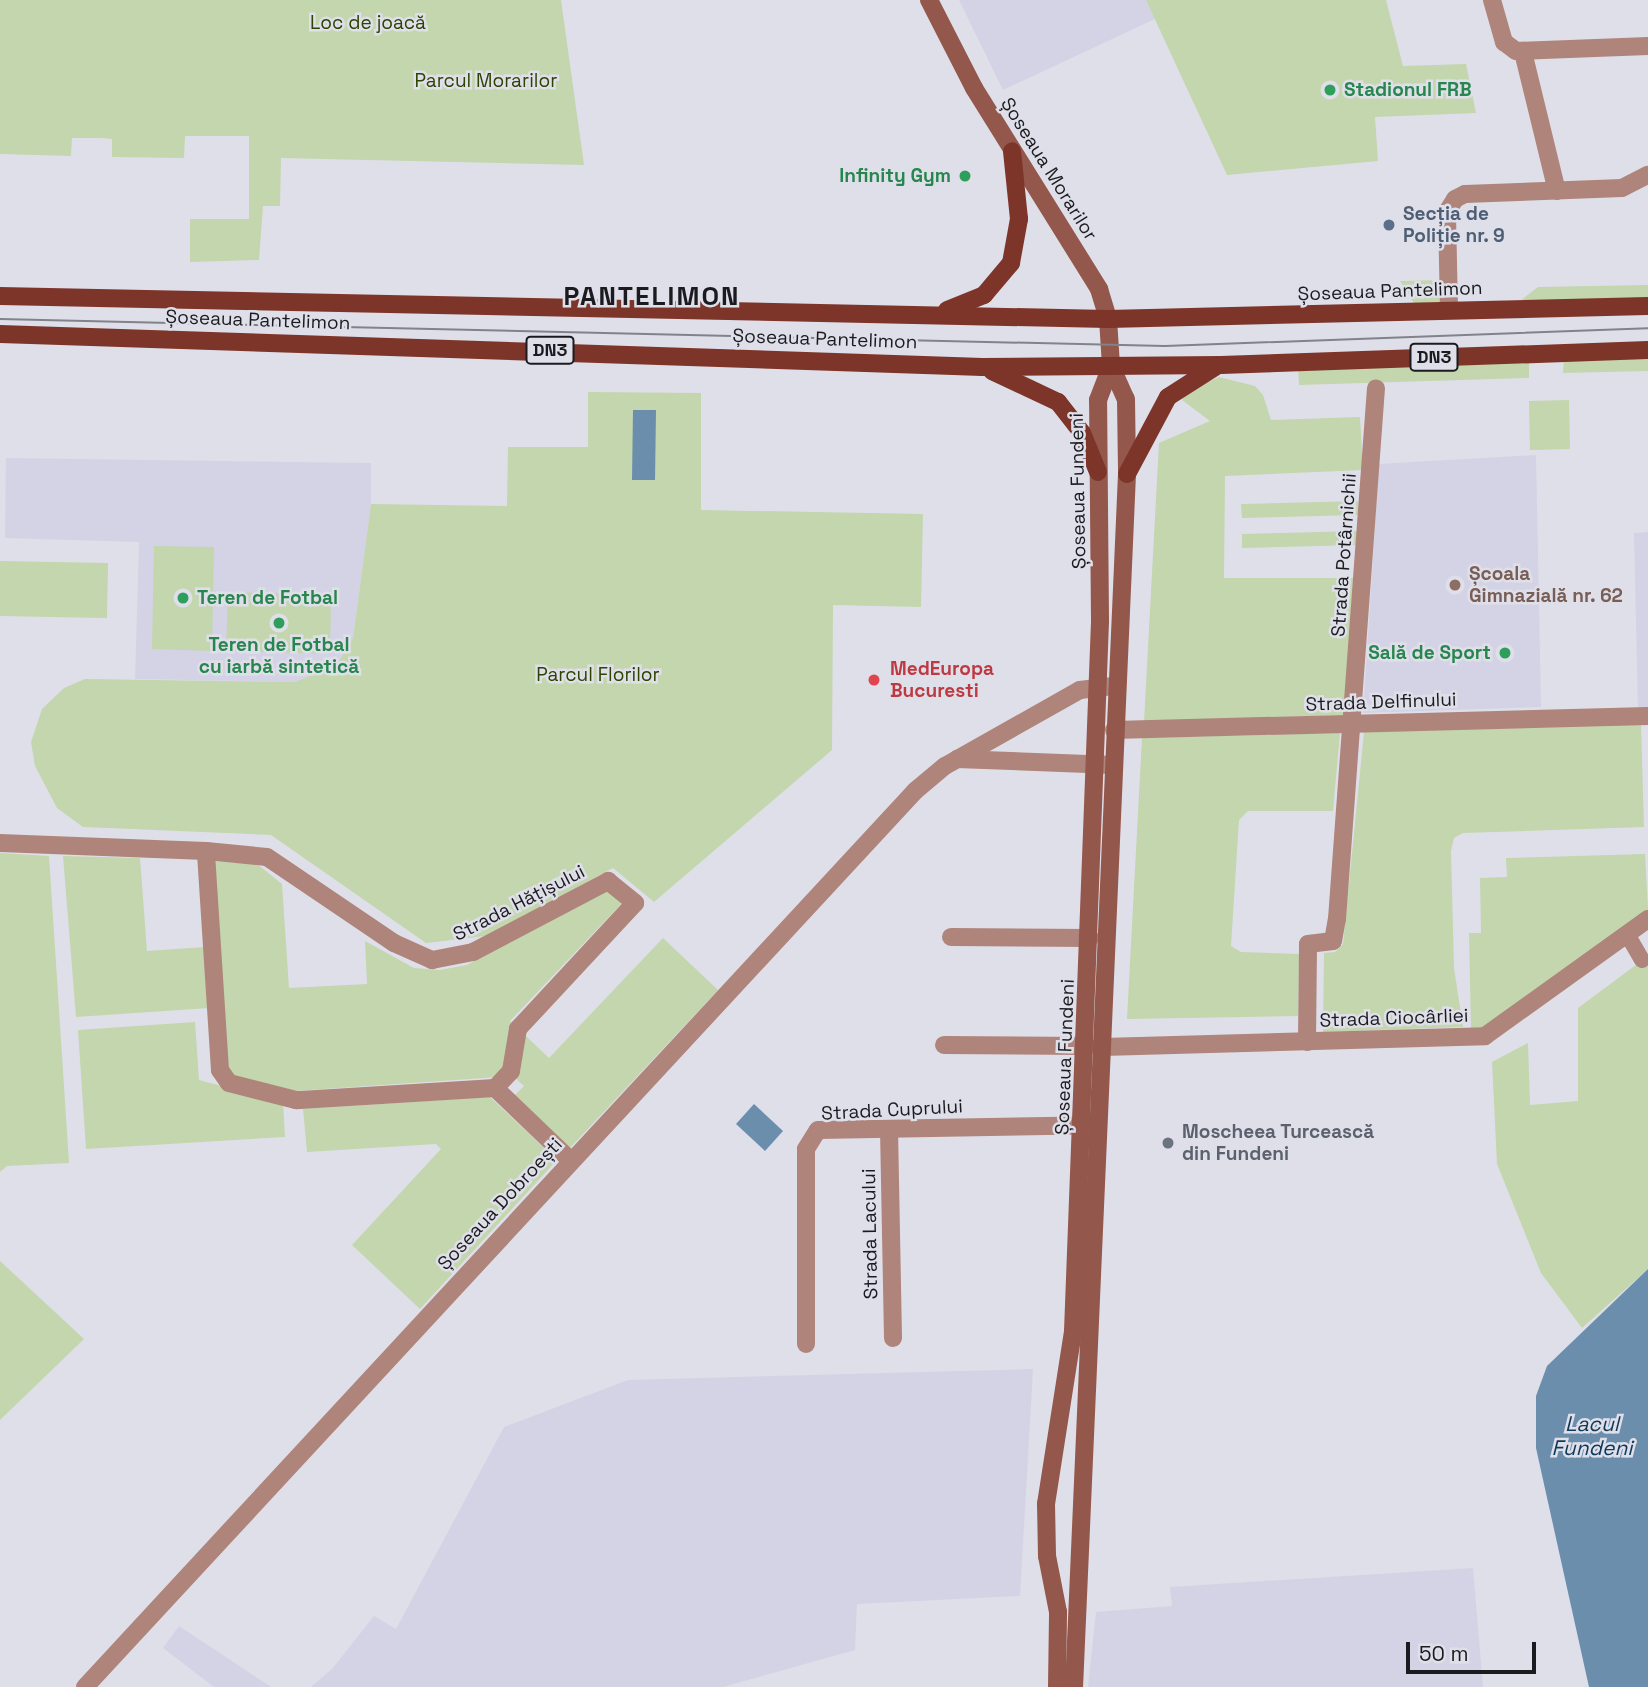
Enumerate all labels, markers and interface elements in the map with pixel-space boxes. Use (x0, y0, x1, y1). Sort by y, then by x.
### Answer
park label: Loc de joacă (310, 12, 426, 34)
park label: Parcul Morarilor (415, 70, 557, 92)
place label: Stadionul FRB (1344, 79, 1472, 101)
marker: Stadionul FRB (1322, 82, 1338, 98)
street label: Șoseaua Morarilor (996, 93, 1102, 245)
place label: Infinity Gym (839, 165, 951, 187)
marker: Infinity Gym (957, 168, 973, 184)
place label: Secția de Poliție nr. 9 (1403, 203, 1505, 247)
marker: Secția de Poliție nr. 9 (1381, 217, 1397, 233)
street label: Șoseaua Pantelimon (1297, 276, 1483, 306)
district label: PANTELIMON (565, 281, 739, 313)
street label: Șoseaua Pantelimon (165, 305, 351, 335)
street label: Șoseaua Pantelimon (732, 324, 918, 354)
road number: DN3 (526, 336, 574, 364)
road number: DN3 (1410, 342, 1458, 372)
street label: Șoseaua Fundeni (1065, 413, 1091, 569)
street label: Strada Potârnichii (1327, 472, 1361, 638)
place label: Școala Gimnazială nr. 62 (1469, 563, 1623, 607)
marker: Școala Gimnazială nr. 62 (1447, 577, 1463, 593)
place label: Teren de Fotbal (197, 587, 338, 609)
marker: Teren de Fotbal (175, 590, 191, 606)
marker: Teren de Fotbal cu iarbă sintetică (271, 615, 287, 631)
place label: Teren de Fotbal cu iarbă sintetică (199, 634, 359, 678)
place label: Sală de Sport (1368, 642, 1491, 664)
marker: Sală de Sport (1497, 645, 1513, 661)
place label: MedEuropa Bucuresti (890, 658, 994, 702)
park label: Parcul Florilor (536, 664, 660, 686)
marker: MedEuropa Bucuresti (864, 670, 884, 690)
street label: Strada Delfinului (1305, 688, 1457, 716)
street label: Strada Hățișului (449, 860, 589, 946)
street label: Șoseaua Fundeni (1051, 979, 1079, 1135)
street label: Strada Ciocârliei (1319, 1004, 1469, 1032)
street label: Strada Cuprului (821, 1095, 963, 1125)
place label: Moscheea Turcească din Fundeni (1182, 1121, 1375, 1165)
street label: Șoseaua Dobroești (433, 1133, 567, 1275)
marker: Moscheea Turcească din Fundeni (1160, 1135, 1176, 1151)
street label: Strada Lacului (857, 1168, 883, 1300)
water label: Lacul Fundeni (1551, 1411, 1633, 1461)
scale bar (1410, 1628, 1540, 1672)
text: 50 m (1419, 1640, 1469, 1667)

